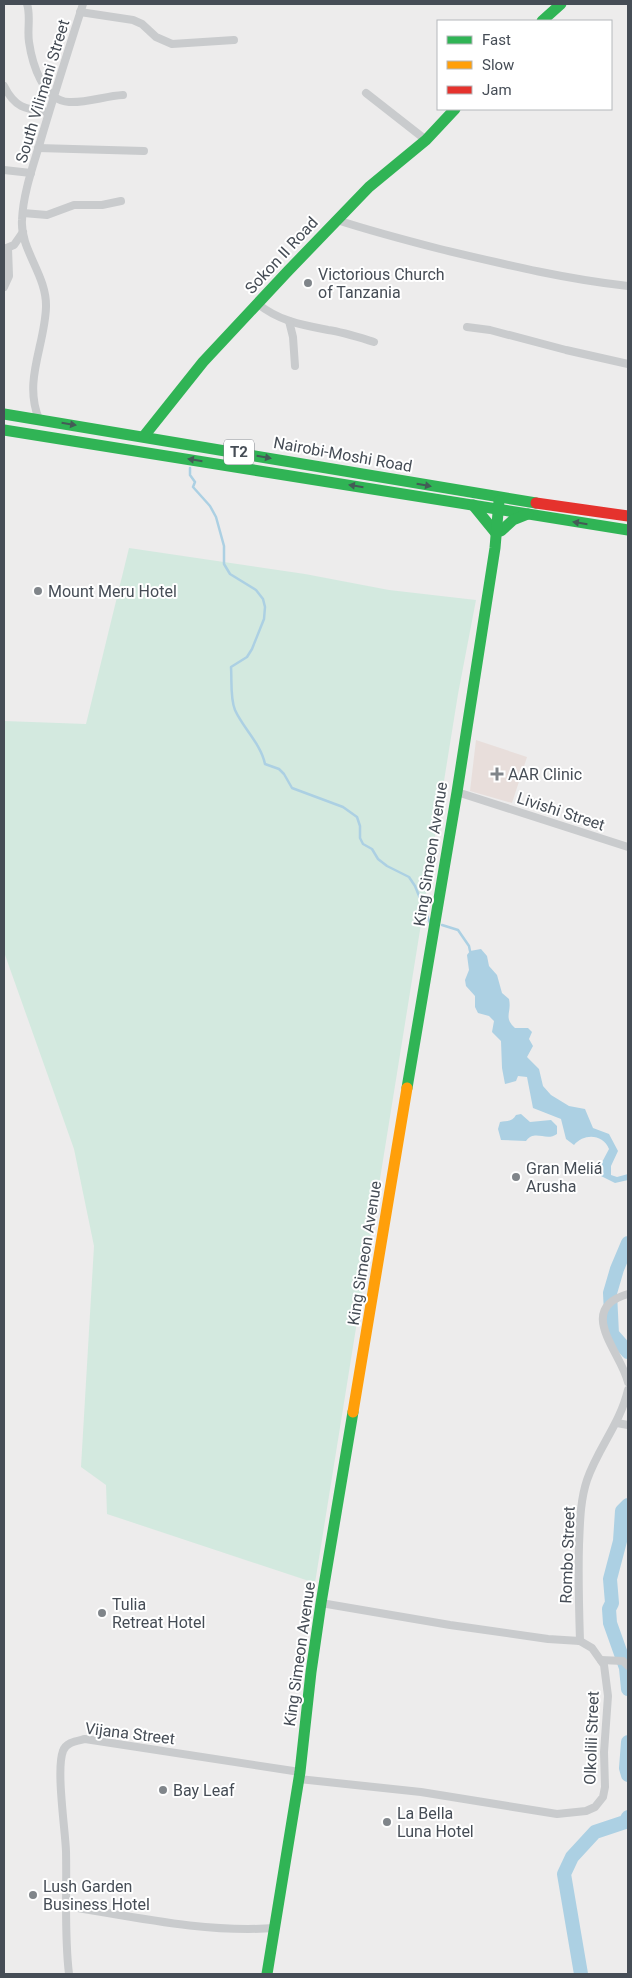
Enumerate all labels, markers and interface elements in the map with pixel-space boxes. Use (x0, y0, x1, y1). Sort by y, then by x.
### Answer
street label: South Vilimani Street (12, 17, 73, 165)
legend (437, 20, 612, 110)
text: Fast (482, 31, 511, 49)
text: Slow (482, 56, 514, 74)
text: Jam (482, 81, 512, 99)
street label: Sokon II Road (241, 213, 322, 298)
place label: Victorious Church of Tanzania (318, 265, 445, 302)
marker: Victorious Church of Tanzania (302, 277, 314, 289)
one-way arrow (62, 420, 78, 428)
street label: Nairobi-Moshi Road (272, 433, 414, 476)
road number: T2 (224, 440, 254, 464)
one-way arrow (256, 453, 272, 461)
one-way arrow (187, 456, 203, 464)
one-way arrow (416, 481, 432, 489)
one-way arrow (347, 482, 363, 490)
one-way arrow (572, 518, 588, 526)
place label: Mount Meru Hotel (48, 582, 177, 601)
marker: Mount Meru Hotel (32, 585, 44, 597)
place label: AAR Clinic (508, 765, 582, 784)
marker: AAR Clinic (490, 767, 504, 781)
street label: King Simeon Avenue (410, 781, 451, 928)
street label: Livishi Street (514, 788, 607, 835)
place label: Gran Meliá Arusha (526, 1159, 602, 1196)
marker: Gran Meliá Arusha (510, 1171, 522, 1183)
street label: King Simeon Avenue (344, 1180, 385, 1327)
street label: Rombo Street (556, 1506, 579, 1604)
street label: King Simeon Avenue (280, 1581, 319, 1728)
place label: Tulia Retreat Hotel (112, 1595, 205, 1632)
marker: Tulia Retreat Hotel (96, 1607, 108, 1619)
street label: Olkolili Street (580, 1691, 603, 1785)
street label: Vijana Street (84, 1719, 176, 1748)
place label: Bay Leaf (173, 1781, 235, 1800)
marker: Bay Leaf (157, 1784, 169, 1796)
place label: La Bella Luna Hotel (397, 1804, 474, 1841)
marker: La Bella Luna Hotel (381, 1816, 393, 1828)
place label: Lush Garden Business Hotel (43, 1877, 150, 1914)
marker: Lush Garden Business Hotel (27, 1889, 39, 1901)

